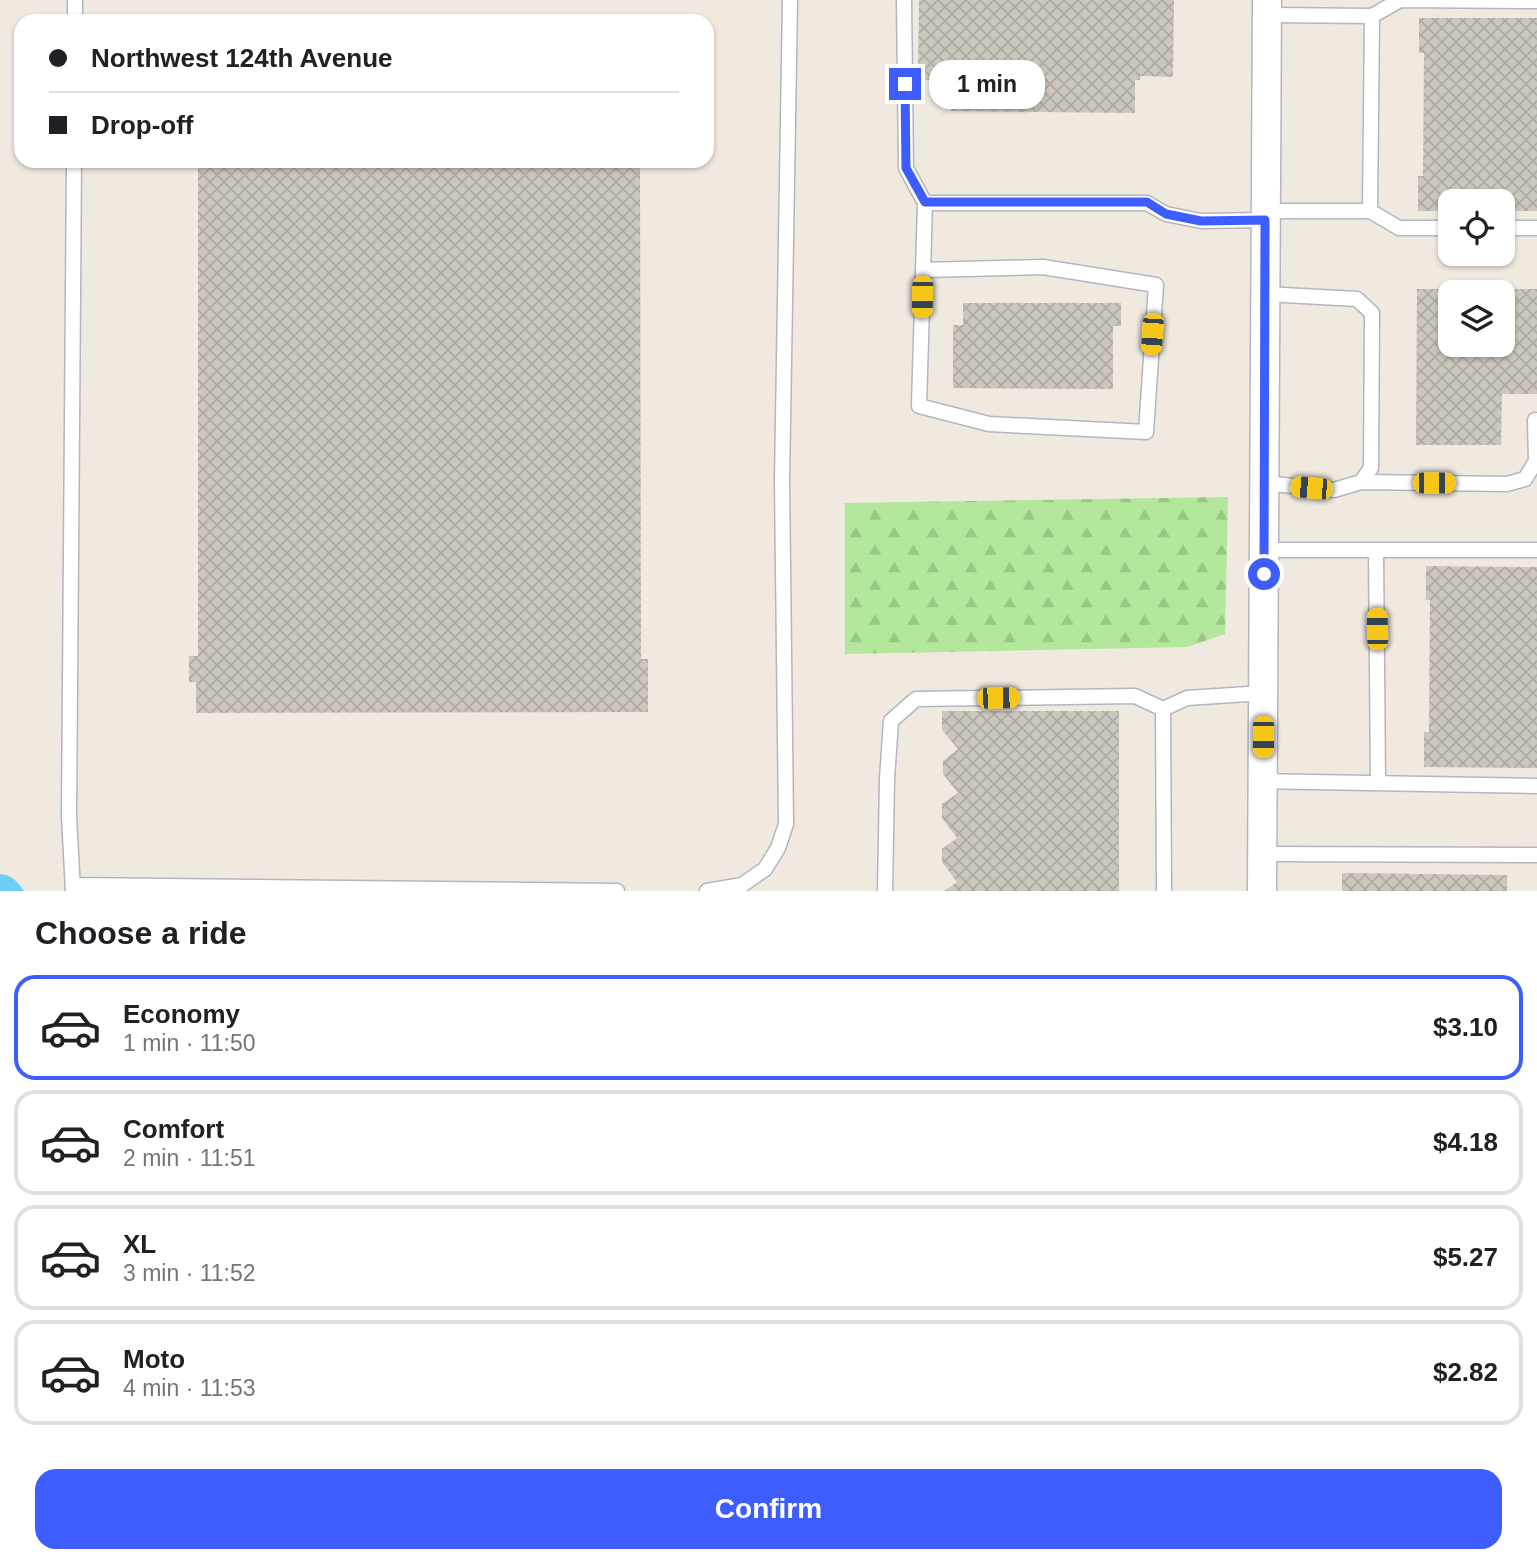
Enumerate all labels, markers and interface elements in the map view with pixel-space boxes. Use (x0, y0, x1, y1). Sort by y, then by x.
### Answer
text: Northwest 124th Avenue (91, 43, 392, 73)
callout: 1 min (930, 60, 1045, 108)
route end (889, 68, 921, 100)
text: 1 min (957, 71, 1017, 97)
text: Drop-off (91, 110, 194, 140)
map controls (1438, 189, 1515, 357)
button: locate (1438, 189, 1515, 266)
car (912, 276, 933, 318)
button: layers (1438, 280, 1515, 357)
car (1141, 312, 1164, 356)
car (1414, 473, 1456, 494)
car (1290, 476, 1333, 500)
route start (1248, 558, 1280, 590)
car (1367, 608, 1388, 650)
car (977, 687, 1020, 709)
car (1253, 716, 1274, 758)
text: Choose a ride (35, 915, 247, 951)
icon: car (39, 996, 102, 1059)
text: Economy (123, 999, 240, 1029)
text: $3.10 (1433, 1012, 1498, 1042)
text: 1 min · 11:50 (123, 1030, 256, 1056)
icon: car (39, 1111, 102, 1174)
text: Comfort (123, 1114, 224, 1144)
text: $4.18 (1433, 1127, 1498, 1157)
text: 2 min · 11:51 (123, 1145, 256, 1171)
icon: car (39, 1226, 102, 1289)
text: XL (123, 1229, 156, 1259)
text: $5.27 (1433, 1242, 1498, 1272)
text: 3 min · 11:52 (123, 1260, 256, 1286)
icon: car (39, 1341, 102, 1404)
text: Moto (123, 1344, 185, 1374)
text: $2.82 (1433, 1357, 1498, 1387)
text: 4 min · 11:53 (123, 1375, 256, 1401)
button: Confirm (35, 1469, 1502, 1549)

